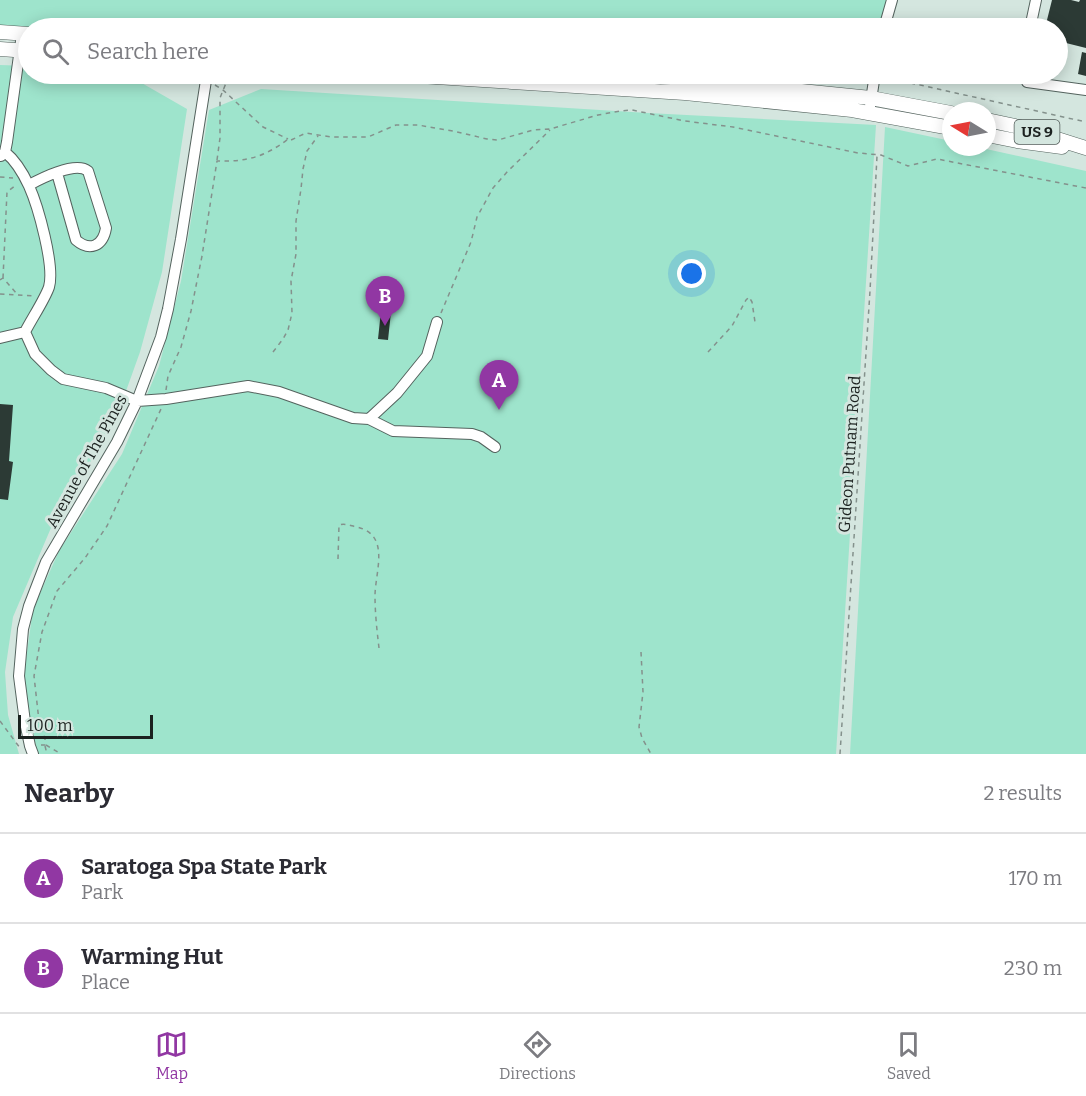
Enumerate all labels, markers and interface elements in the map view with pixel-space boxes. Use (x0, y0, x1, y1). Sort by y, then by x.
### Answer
search box (18, 18, 1068, 84)
icon: search (39, 35, 72, 68)
text: Search here (87, 38, 209, 65)
north arrow (942, 102, 996, 156)
road number: US 9 (1014, 120, 1060, 144)
your location (677, 259, 706, 288)
pin: B (366, 276, 404, 326)
pin: A (480, 360, 518, 410)
street label: Gideon Putnam Road (835, 374, 864, 533)
street label: Avenue of The Pines (42, 391, 131, 531)
scale bar (18, 712, 153, 740)
text: 100 m (27, 716, 72, 735)
text: Nearby (24, 778, 114, 809)
text: 2 results (983, 781, 1062, 805)
text: Saratoga Spa State Park (81, 853, 327, 880)
text: A (36, 866, 51, 890)
text: 170 m (1009, 866, 1062, 890)
text: Park (81, 880, 123, 904)
text: Warming Hut (81, 943, 223, 970)
text: B (37, 956, 50, 980)
text: 230 m (1004, 956, 1062, 980)
text: Place (81, 970, 130, 994)
tab: Map (155, 1028, 188, 1083)
tab: Directions (499, 1028, 576, 1083)
tab: Saved (887, 1028, 931, 1083)

